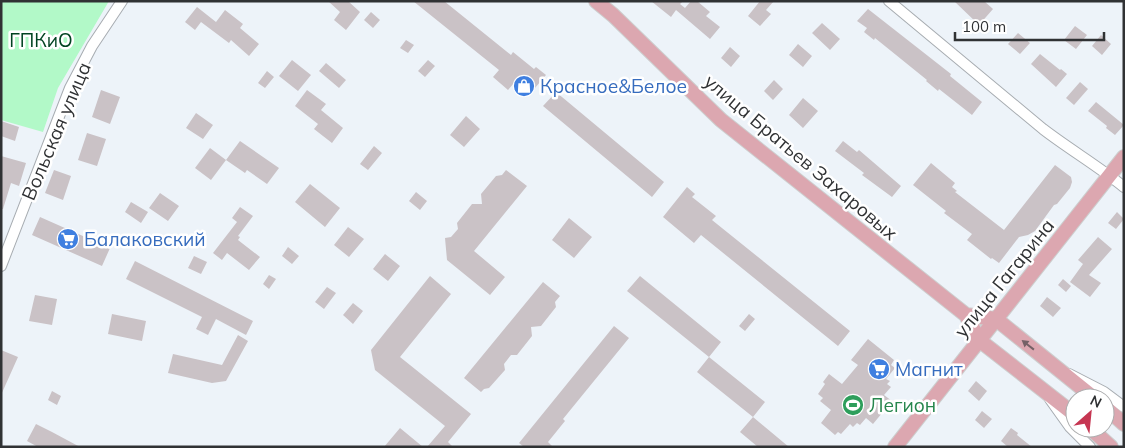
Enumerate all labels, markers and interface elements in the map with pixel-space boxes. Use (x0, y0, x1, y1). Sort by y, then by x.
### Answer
scale bar (955, 10, 1104, 42)
text: 100 m (962, 17, 1006, 36)
park label: ГПКиО (9, 28, 73, 52)
street label: Вольская улица (16, 58, 96, 204)
street label: улица Братьев Захаровых (699, 69, 903, 245)
shop icon: Красное&Белое (512, 74, 536, 98)
place label: Красное&Белое (540, 74, 687, 98)
street label: улица Гагарина (949, 214, 1059, 342)
supermarket icon: Балаковский (56, 227, 80, 251)
place label: Балаковский (84, 227, 206, 251)
one-way arrow (1022, 339, 1035, 350)
supermarket icon: Магнит (867, 357, 891, 381)
place label: Магнит (895, 357, 963, 381)
north arrow (1065, 388, 1115, 438)
text: N (1087, 391, 1105, 412)
sports icon: Легион (841, 393, 865, 417)
place label: Легион (869, 393, 936, 417)

